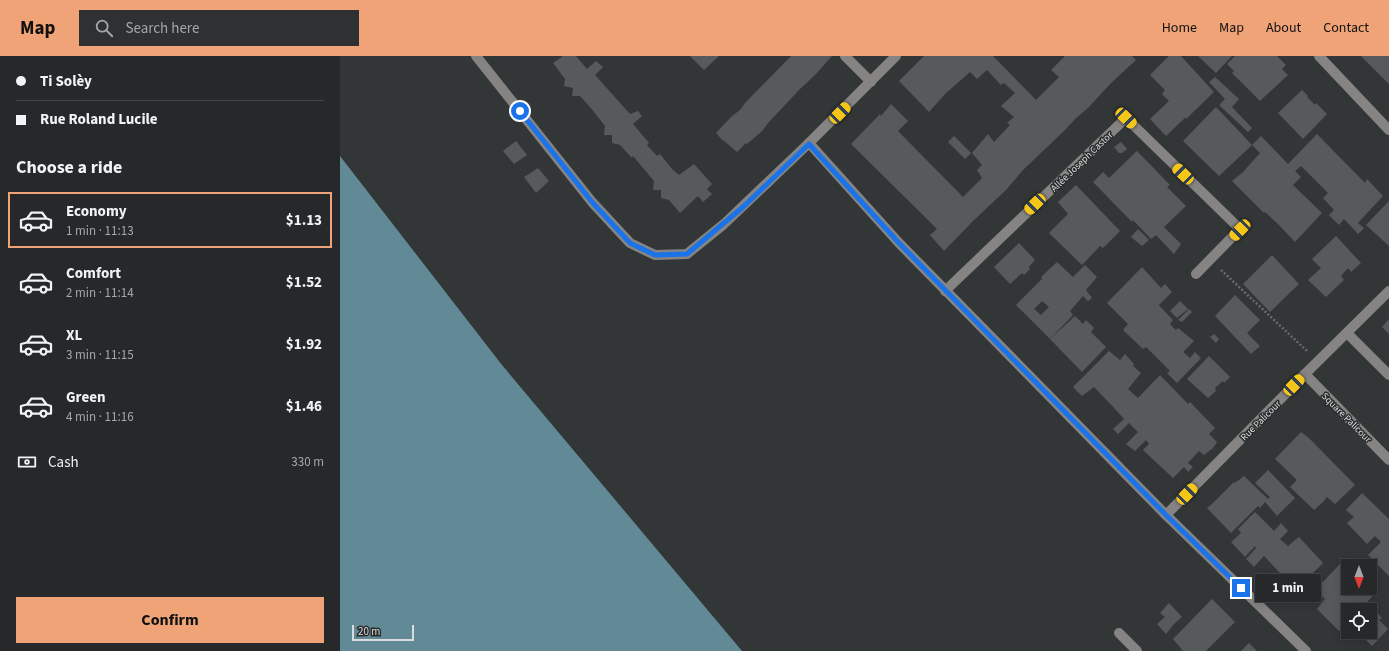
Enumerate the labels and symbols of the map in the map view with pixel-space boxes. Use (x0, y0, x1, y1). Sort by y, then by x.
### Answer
car (827, 100, 853, 126)
route start (511, 102, 529, 120)
car (1113, 105, 1139, 131)
street label: Allée Joseph Castor (1047, 128, 1116, 195)
car (1170, 161, 1196, 187)
car (1022, 191, 1048, 217)
car (1227, 217, 1253, 243)
car (1281, 372, 1307, 398)
street label: Square Palicour (1318, 390, 1375, 446)
street label: Rue Palicour (1237, 397, 1284, 444)
car (1174, 481, 1200, 507)
north arrow (1341, 559, 1377, 595)
callout: 1 min (1255, 574, 1321, 602)
route end (1232, 579, 1250, 597)
scale bar (352, 623, 414, 642)

